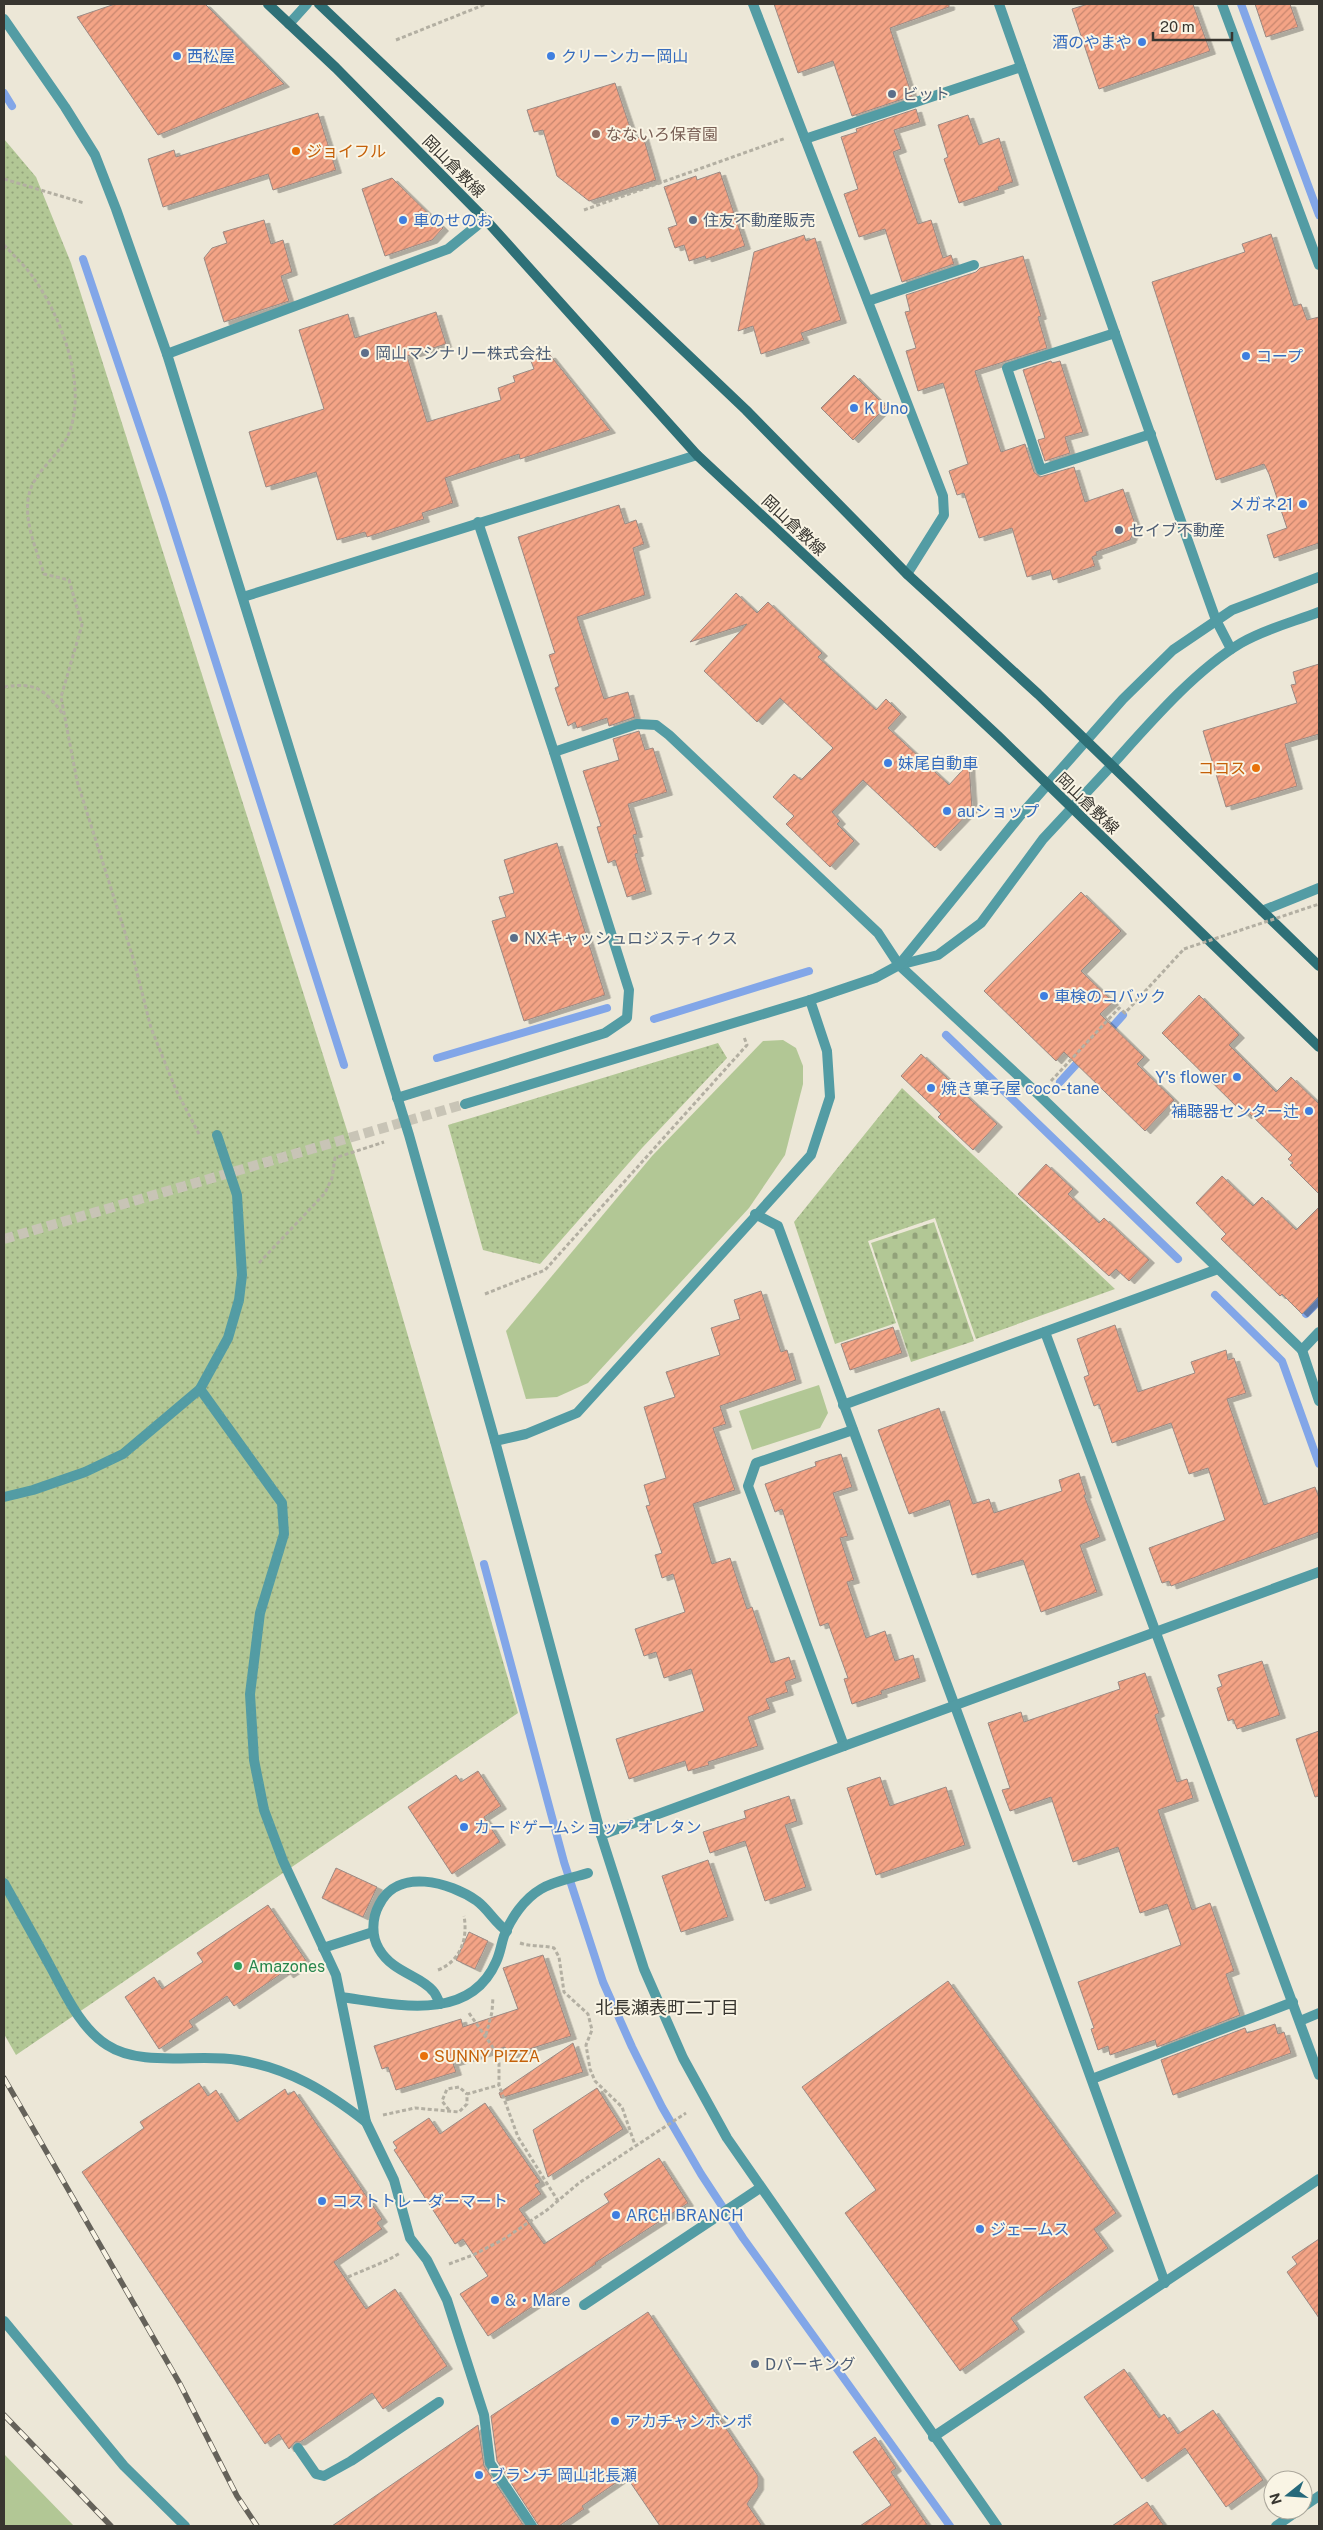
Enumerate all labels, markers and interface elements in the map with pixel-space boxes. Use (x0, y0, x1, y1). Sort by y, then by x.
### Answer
scale bar (1153, 10, 1232, 42)
text: 20 m (1160, 18, 1195, 35)
place label: 酒のやまや (1052, 33, 1132, 52)
marker: 酒のやまや (1136, 36, 1148, 48)
place label: 西松屋 (187, 47, 235, 66)
place label: クリーンカー岡山 (561, 47, 688, 66)
marker: 西松屋 (171, 50, 183, 62)
marker: クリーンカー岡山 (545, 50, 557, 62)
place label: ビット (902, 85, 950, 104)
marker: ビット (886, 88, 898, 100)
place label: なないろ保育園 (606, 125, 718, 144)
marker: なないろ保育園 (590, 128, 602, 140)
street label: 岡山倉敷線 (419, 131, 489, 201)
place label: ジョイフル (306, 142, 386, 161)
marker: ジョイフル (290, 145, 302, 157)
place label: 車のせのお (413, 211, 493, 230)
place label: 住友不動産販売 (703, 211, 815, 230)
marker: 車のせのお (397, 214, 409, 226)
marker: 住友不動産販売 (687, 214, 699, 226)
place label: 岡山マシナリー株式会社 (375, 344, 551, 363)
marker: 岡山マシナリー株式会社 (359, 347, 371, 359)
place label: コープ (1256, 347, 1303, 366)
marker: コープ (1240, 350, 1252, 362)
place label: K Uno (864, 399, 908, 418)
marker: K Uno (848, 402, 860, 414)
street label: 岡山倉敷線 (758, 491, 829, 560)
place label: メガネ21 (1229, 495, 1293, 514)
marker: メガネ21 (1297, 498, 1309, 510)
place label: セイブ不動産 (1129, 521, 1225, 540)
marker: セイブ不動産 (1113, 524, 1125, 536)
place label: 妹尾自動車 (898, 754, 978, 773)
marker: 妹尾自動車 (882, 757, 894, 769)
place label: ココス (1198, 759, 1246, 778)
marker: ココス (1250, 762, 1262, 774)
street label: 岡山倉敷線 (1052, 769, 1123, 838)
place label: auショップ (957, 802, 1039, 821)
marker: auショップ (941, 805, 953, 817)
place label: NXキャッシュロジスティクス (524, 929, 738, 948)
marker: NXキャッシュロジスティクス (508, 932, 520, 944)
place label: 車検のコバック (1054, 987, 1166, 1006)
marker: 車検のコバック (1038, 990, 1050, 1002)
place label: Y's flower (1155, 1068, 1227, 1087)
marker: Y's flower (1231, 1071, 1243, 1083)
place label: 焼き菓子屋 coco-tane (941, 1079, 1100, 1098)
marker: 焼き菓子屋 coco-tane (925, 1082, 937, 1094)
place label: 補聴器センター辻 (1171, 1102, 1299, 1121)
marker: 補聴器センター辻 (1303, 1105, 1315, 1117)
place label: カードゲームショップ オレタン (474, 1818, 701, 1837)
marker: カードゲームショップ オレタン (458, 1821, 470, 1833)
place label: Amazones (248, 1957, 325, 1976)
marker: Amazones (232, 1960, 244, 1972)
district label: 北長瀬表町二丁目 (595, 1997, 739, 2018)
place label: SUNNY PIZZA (434, 2047, 540, 2066)
marker: SUNNY PIZZA (418, 2050, 430, 2062)
place label: コストトレーダーマート (332, 2192, 508, 2211)
marker: コストトレーダーマート (316, 2195, 328, 2207)
place label: ARCH BRANCH (626, 2206, 744, 2225)
marker: ARCH BRANCH (610, 2209, 622, 2221)
place label: ジェームス (990, 2220, 1070, 2239)
marker: ジェームス (974, 2223, 986, 2235)
place label: &・Mare (505, 2291, 571, 2310)
marker: &・Mare (489, 2294, 501, 2306)
place label: Dパーキング (765, 2355, 856, 2374)
marker: Dパーキング (749, 2358, 761, 2370)
place label: アカチャンホンポ (625, 2412, 753, 2431)
marker: アカチャンホンポ (609, 2415, 621, 2427)
place label: ブランチ 岡山北長瀬 (489, 2466, 637, 2485)
marker: ブランチ 岡山北長瀬 (473, 2469, 485, 2481)
north arrow (1263, 2470, 1313, 2520)
text: N (1266, 2491, 1285, 2506)

